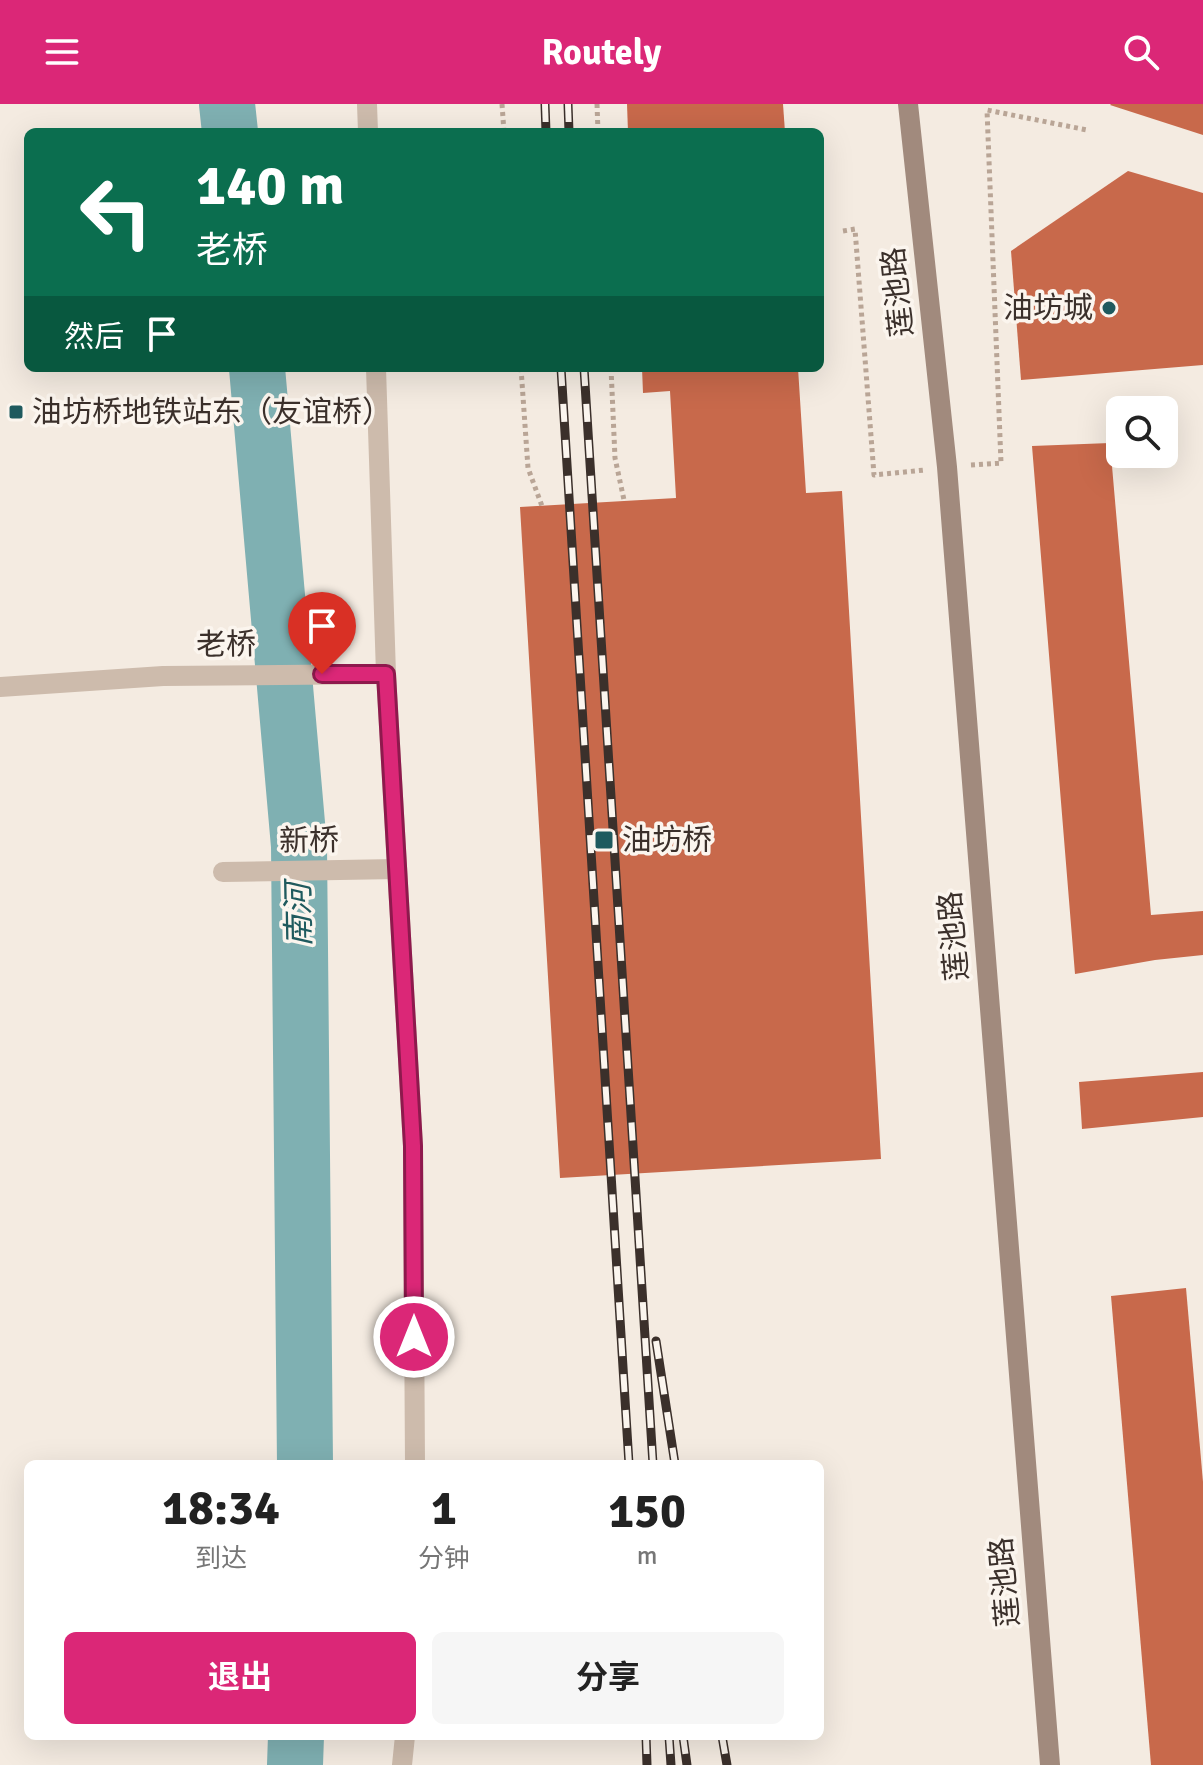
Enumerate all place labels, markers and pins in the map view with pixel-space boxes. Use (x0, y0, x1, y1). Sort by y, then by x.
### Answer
place label: 油坊城 (1003, 290, 1093, 327)
marker: 油坊城 (1100, 299, 1118, 317)
place label: 油坊桥地铁站东（友谊桥） (32, 394, 392, 431)
marker: 油坊桥地铁站东（友谊桥） (7, 403, 25, 421)
pin (288, 592, 356, 674)
place label: 油坊桥 (622, 822, 712, 859)
marker: 油坊桥 (593, 829, 615, 851)

